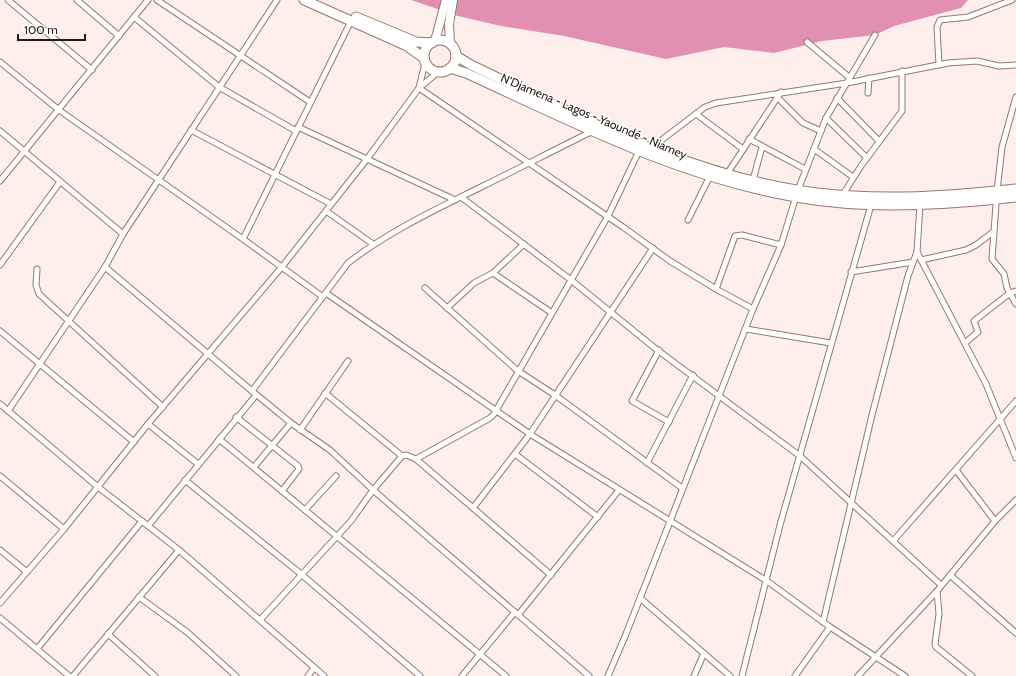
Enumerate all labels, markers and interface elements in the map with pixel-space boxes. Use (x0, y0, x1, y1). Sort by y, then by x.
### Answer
scale bar (18, 16, 85, 42)
text: 100 m (24, 22, 58, 37)
street label: N'Djamena - Lagos - Yaoundé - Niamey (499, 70, 689, 162)

